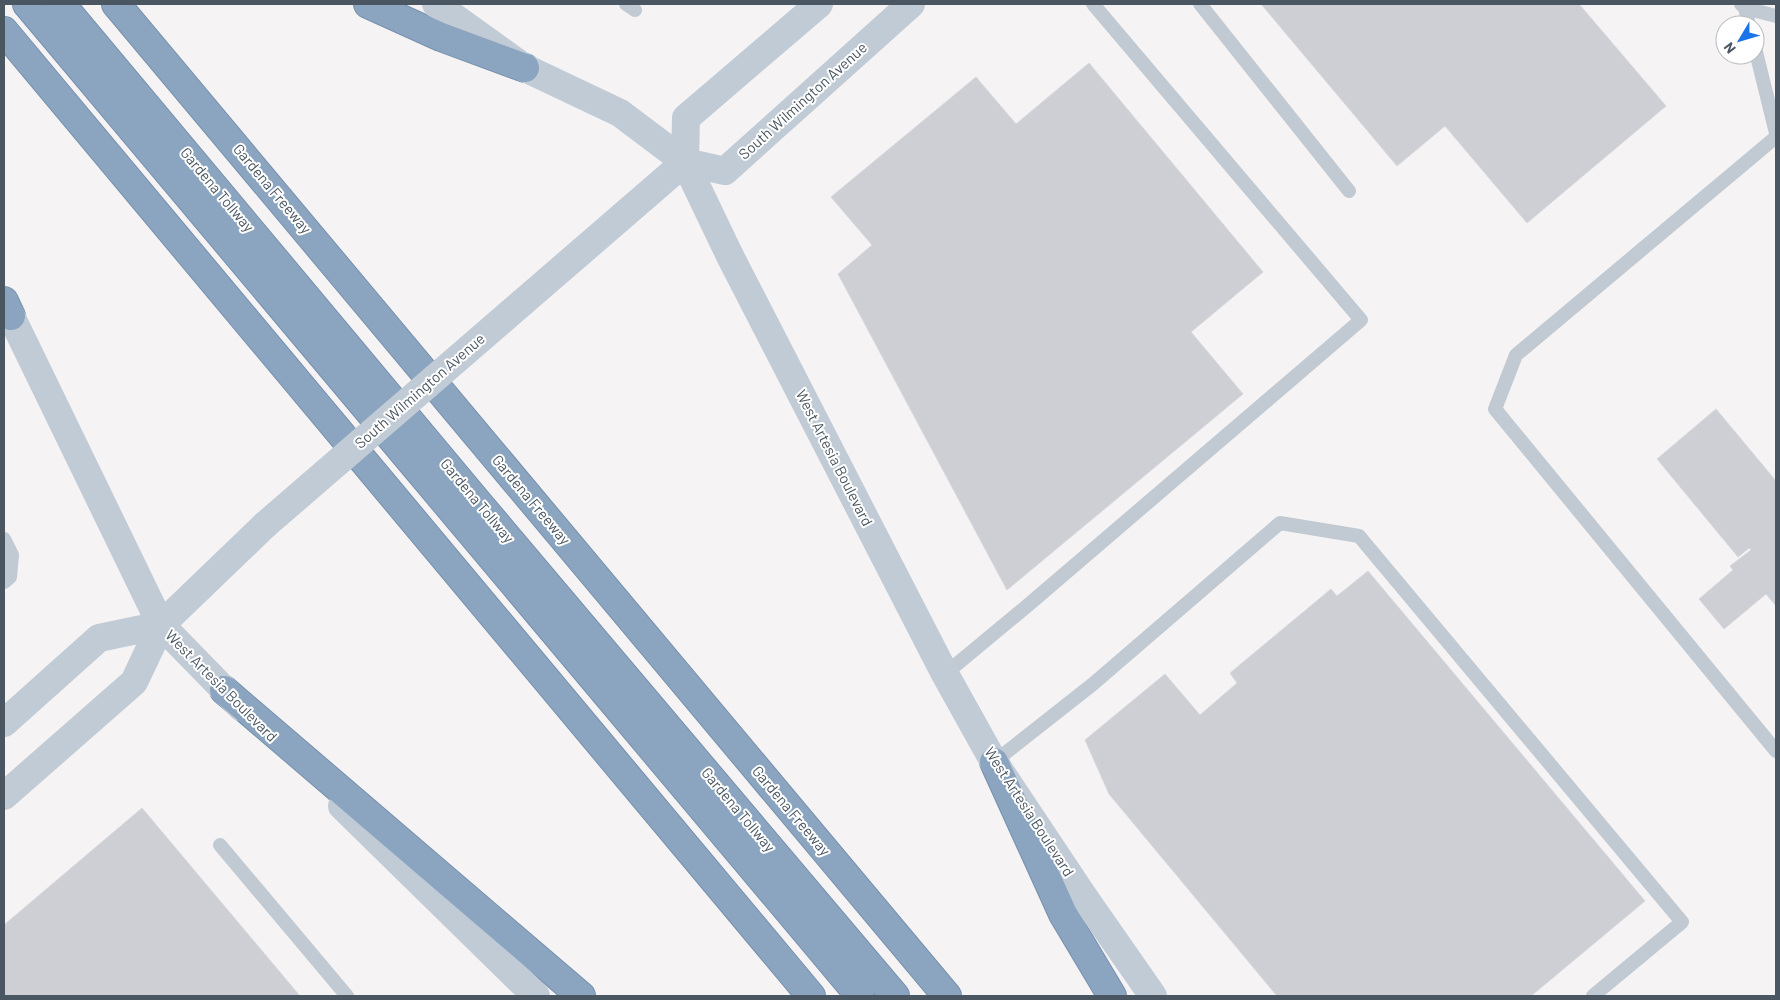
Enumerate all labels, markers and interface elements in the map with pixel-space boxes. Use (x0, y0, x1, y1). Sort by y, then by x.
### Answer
north arrow (1715, 15, 1765, 65)
street label: South Wilmington Avenue (734, 38, 870, 163)
text: N (1720, 39, 1739, 57)
street label: Gardena Freeway (230, 140, 316, 237)
street label: Gardena Tollway (177, 143, 258, 235)
street label: South Wilmington Avenue (351, 329, 488, 452)
street label: West Artesia Boulevard (793, 386, 877, 529)
street label: Gardena Freeway (489, 451, 575, 548)
street label: Gardena Tollway (437, 454, 518, 546)
street label: West Artesia Boulevard (162, 626, 281, 745)
street label: West Artesia Boulevard (981, 743, 1078, 880)
street label: Gardena Freeway (749, 762, 835, 859)
street label: Gardena Tollway (698, 763, 779, 855)

